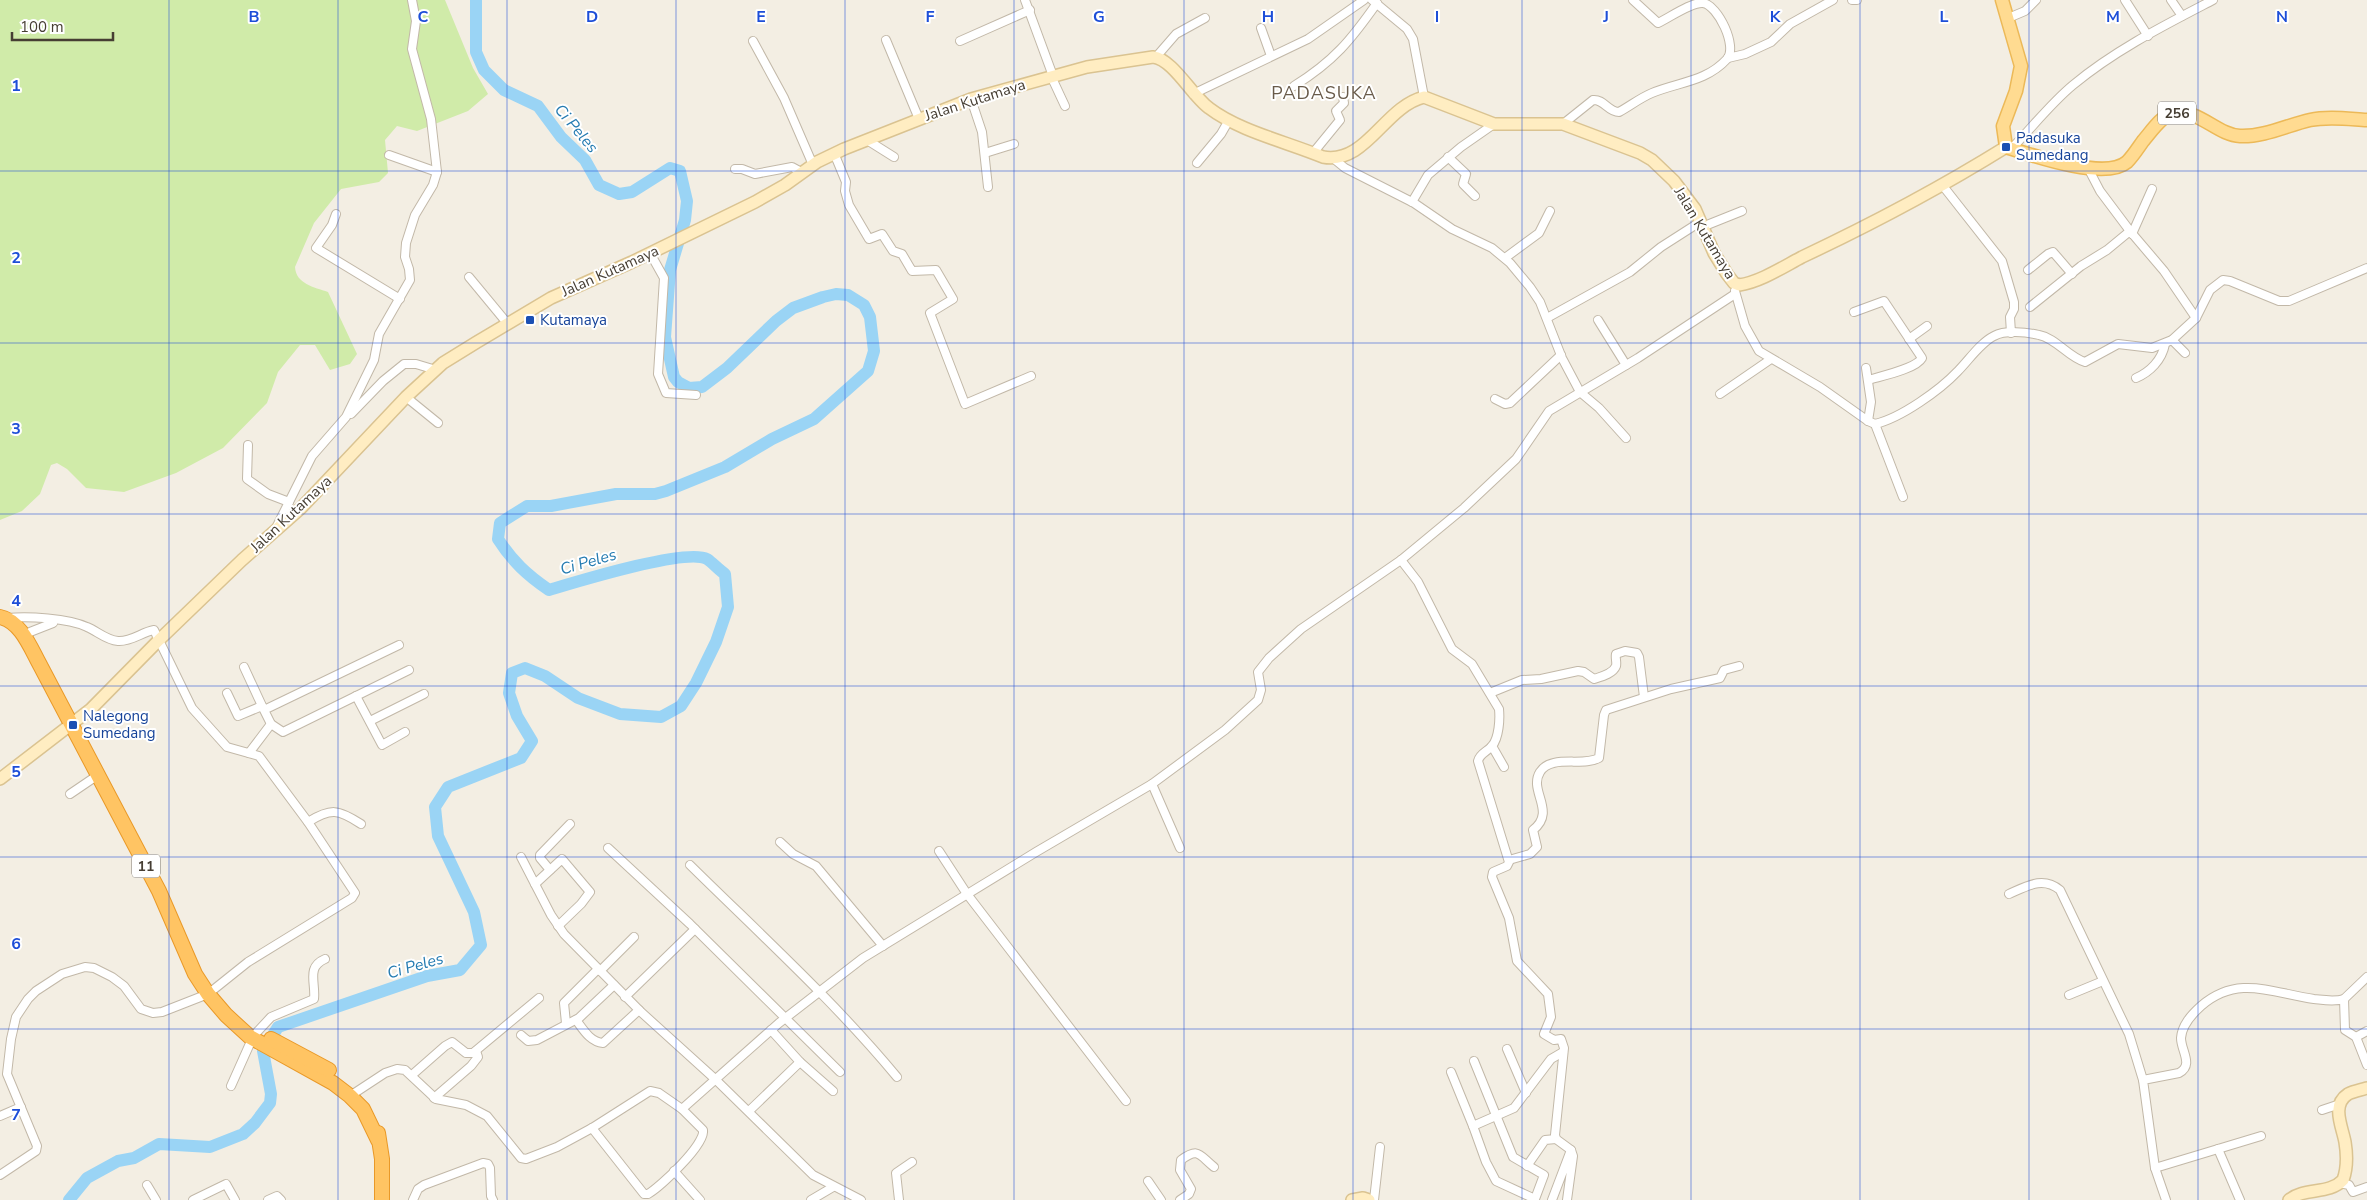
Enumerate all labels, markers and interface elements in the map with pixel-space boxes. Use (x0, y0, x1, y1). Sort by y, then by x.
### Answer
text: B (248, 6, 260, 28)
text: C (418, 6, 429, 28)
text: D (586, 6, 598, 28)
text: E (756, 6, 766, 28)
text: F (926, 6, 935, 28)
text: G (1093, 6, 1105, 28)
text: H (1262, 6, 1274, 28)
text: I (1435, 6, 1439, 28)
text: J (1602, 6, 1609, 28)
text: K (1770, 6, 1782, 28)
text: L (1940, 6, 1949, 28)
text: M (2106, 6, 2120, 28)
text: N (2276, 6, 2288, 28)
scale bar (12, 10, 114, 42)
text: 100 m (20, 17, 64, 37)
street label: Jalan Kutamaya (921, 74, 1028, 126)
text: 1 (11, 75, 21, 97)
district label: PADASUKA (1271, 81, 1377, 105)
water label: Ci Peles (549, 99, 603, 158)
road number: 256 (2158, 102, 2196, 125)
place label: Padasuka Sumedang (2016, 128, 2088, 165)
marker: Padasuka Sumedang (2000, 141, 2012, 153)
street label: Jalan Kutamaya (1669, 182, 1741, 283)
street label: Jalan Kutamaya (557, 241, 662, 302)
text: 2 (11, 247, 21, 269)
place label: Kutamaya (540, 310, 607, 330)
marker: Kutamaya (524, 314, 536, 326)
text: 3 (11, 418, 21, 440)
street label: Jalan Kutamaya (245, 471, 336, 558)
water label: Ci Peles (557, 543, 619, 580)
text: 4 (11, 590, 21, 612)
place label: Nalegong Sumedang (83, 706, 155, 743)
marker: Nalegong Sumedang (67, 719, 79, 731)
text: 5 (11, 761, 21, 783)
road number: 11 (132, 854, 160, 878)
text: 6 (11, 933, 21, 955)
water label: Ci Peles (384, 947, 446, 984)
text: 7 (11, 1104, 21, 1126)

